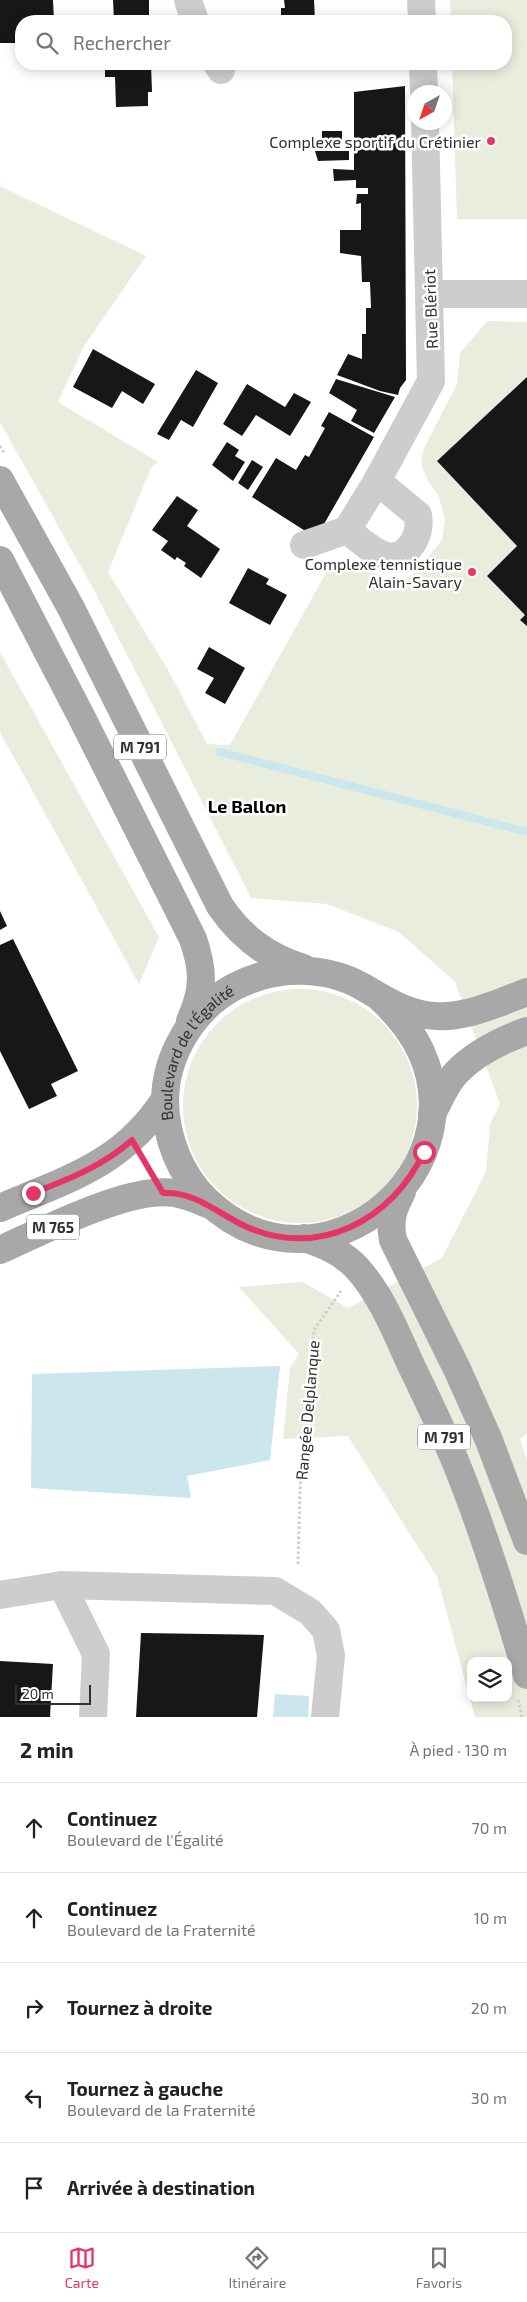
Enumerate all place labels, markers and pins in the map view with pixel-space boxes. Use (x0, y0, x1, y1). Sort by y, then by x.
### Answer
place label: Complexe sportif du Crétinier (269, 132, 482, 151)
marker: Complexe sportif du Crétinier (485, 135, 497, 147)
place label: Complexe tennistique Alain-Savary (305, 554, 463, 591)
marker: Complexe tennistique Alain-Savary (466, 566, 478, 578)

